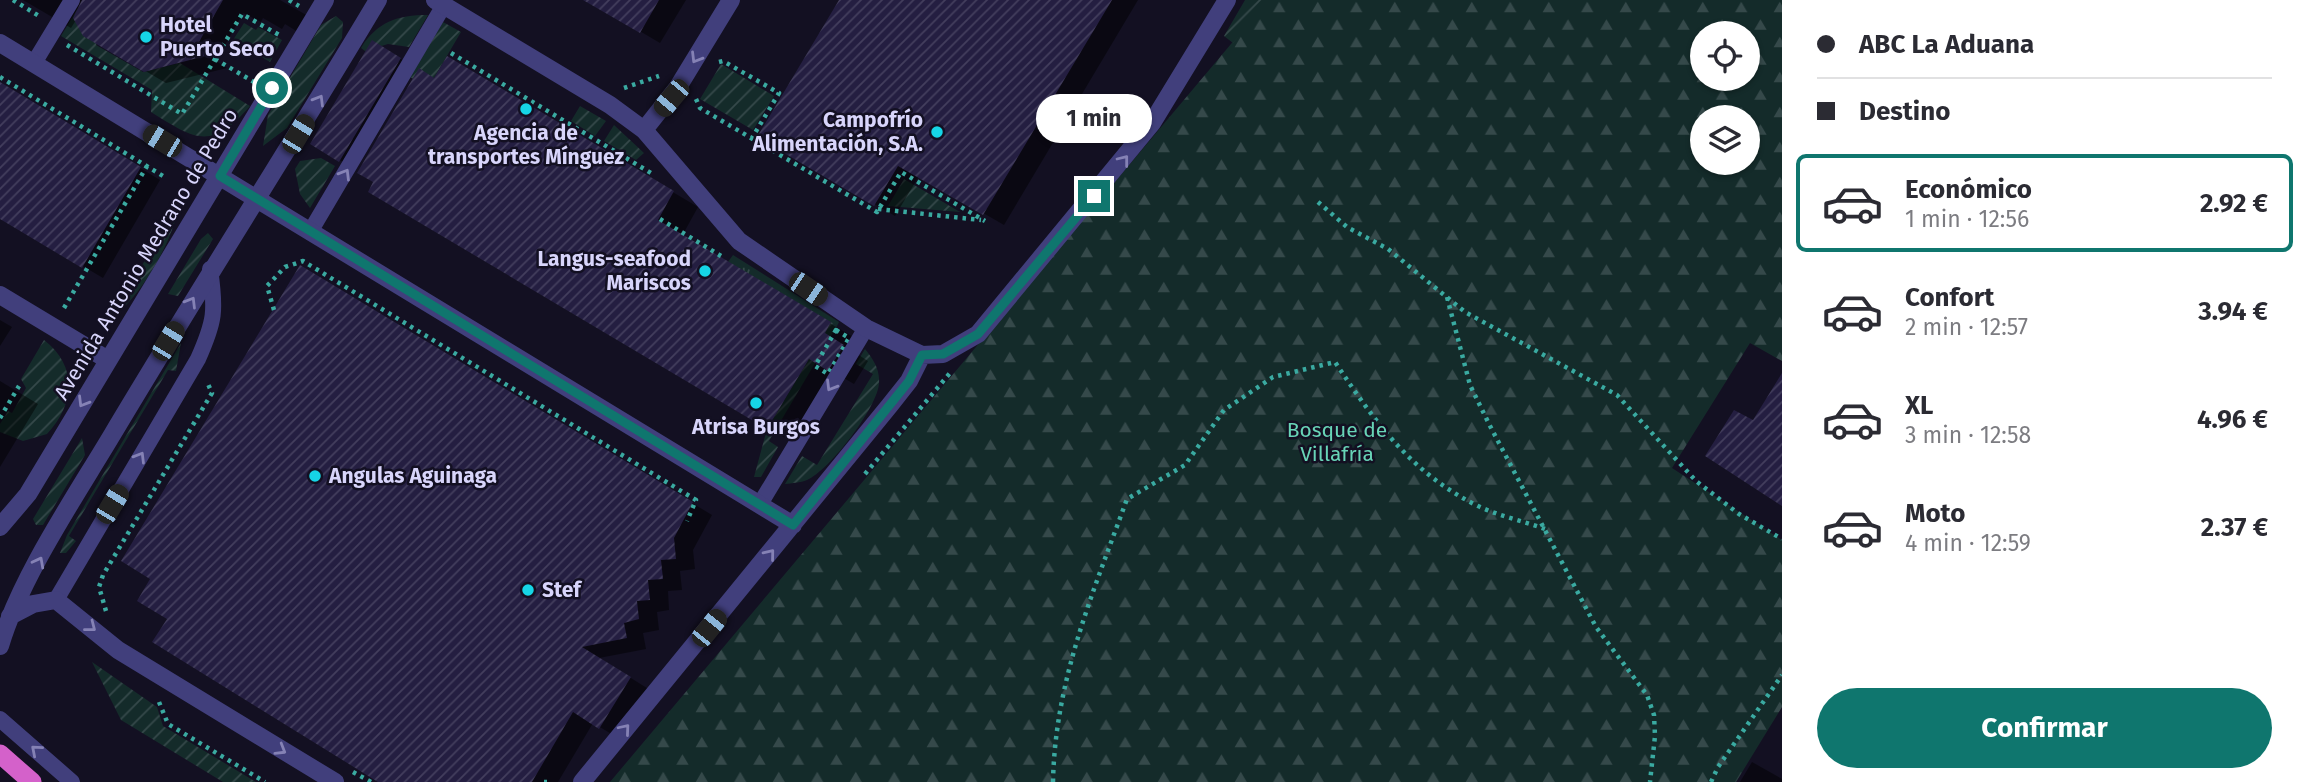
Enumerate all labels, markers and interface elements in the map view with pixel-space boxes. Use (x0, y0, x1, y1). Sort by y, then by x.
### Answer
place label: Hotel Puerto Seco (160, 12, 275, 62)
map controls (1690, 21, 1760, 175)
button: locate (1690, 21, 1760, 91)
marker: Hotel Puerto Seco (138, 29, 154, 45)
text: ABC La Aduana (1859, 29, 2034, 60)
one-way arrow (691, 51, 704, 64)
route start (256, 72, 288, 104)
car (650, 75, 693, 121)
one-way arrow (310, 94, 323, 107)
callout: 1 min (1036, 94, 1152, 144)
text: Destino (1859, 96, 1950, 127)
marker: Agencia de transportes Mínguez (518, 101, 534, 117)
street label: Avenida Antonio Medrano de Pedro (48, 103, 244, 405)
text: 1 min (1066, 104, 1122, 132)
button: layers (1690, 105, 1760, 175)
place label: Campofrío Alimentación, S.A. (751, 107, 923, 157)
car (279, 111, 318, 157)
place label: Agencia de transportes Mínguez (428, 120, 624, 170)
car (139, 121, 186, 161)
marker: Campofrío Alimentación, S.A. (929, 124, 945, 140)
one-way arrow (1115, 155, 1128, 168)
one-way arrow (336, 168, 349, 181)
icon: car (1821, 172, 1884, 235)
text: Económico (1905, 174, 2032, 205)
route end (1078, 180, 1110, 212)
text: 2.92 € (2200, 188, 2268, 219)
text: 1 min · 12:56 (1905, 205, 2029, 233)
place label: Langus-seafood Mariscos (538, 246, 691, 296)
marker: Langus-seafood Mariscos (697, 263, 713, 279)
car (785, 269, 832, 309)
icon: car (1821, 280, 1884, 343)
text: Confort (1905, 282, 1994, 313)
text: 3.94 € (2198, 296, 2268, 327)
one-way arrow (183, 297, 196, 309)
text: 2 min · 12:57 (1905, 313, 2028, 341)
car (149, 318, 188, 364)
one-way arrow (826, 379, 839, 392)
icon: car (1821, 388, 1884, 451)
text: XL (1905, 390, 1933, 421)
one-way arrow (78, 395, 91, 408)
marker: Atrisa Burgos (748, 395, 764, 411)
text: 4.96 € (2197, 404, 2268, 435)
place label: Atrisa Burgos (691, 414, 820, 440)
park label: Bosque de Villafría (1287, 417, 1387, 467)
text: 3 min · 12:58 (1905, 421, 2031, 449)
one-way arrow (132, 451, 145, 464)
place label: Angulas Aguinaga (328, 463, 497, 489)
marker: Angulas Aguinaga (307, 468, 323, 484)
car (93, 481, 132, 527)
icon: car (1821, 496, 1884, 559)
text: Moto (1905, 498, 1965, 529)
text: 2.37 € (2201, 512, 2268, 543)
text: 4 min · 12:59 (1905, 529, 2031, 557)
one-way arrow (761, 549, 774, 561)
one-way arrow (31, 557, 45, 569)
place label: Stef (542, 577, 583, 603)
marker: Stef (520, 582, 536, 598)
car (688, 605, 731, 651)
one-way arrow (83, 618, 95, 631)
button: Confirmar (1817, 688, 2272, 768)
one-way arrow (617, 725, 630, 737)
one-way arrow (274, 742, 287, 755)
one-way arrow (32, 746, 45, 758)

